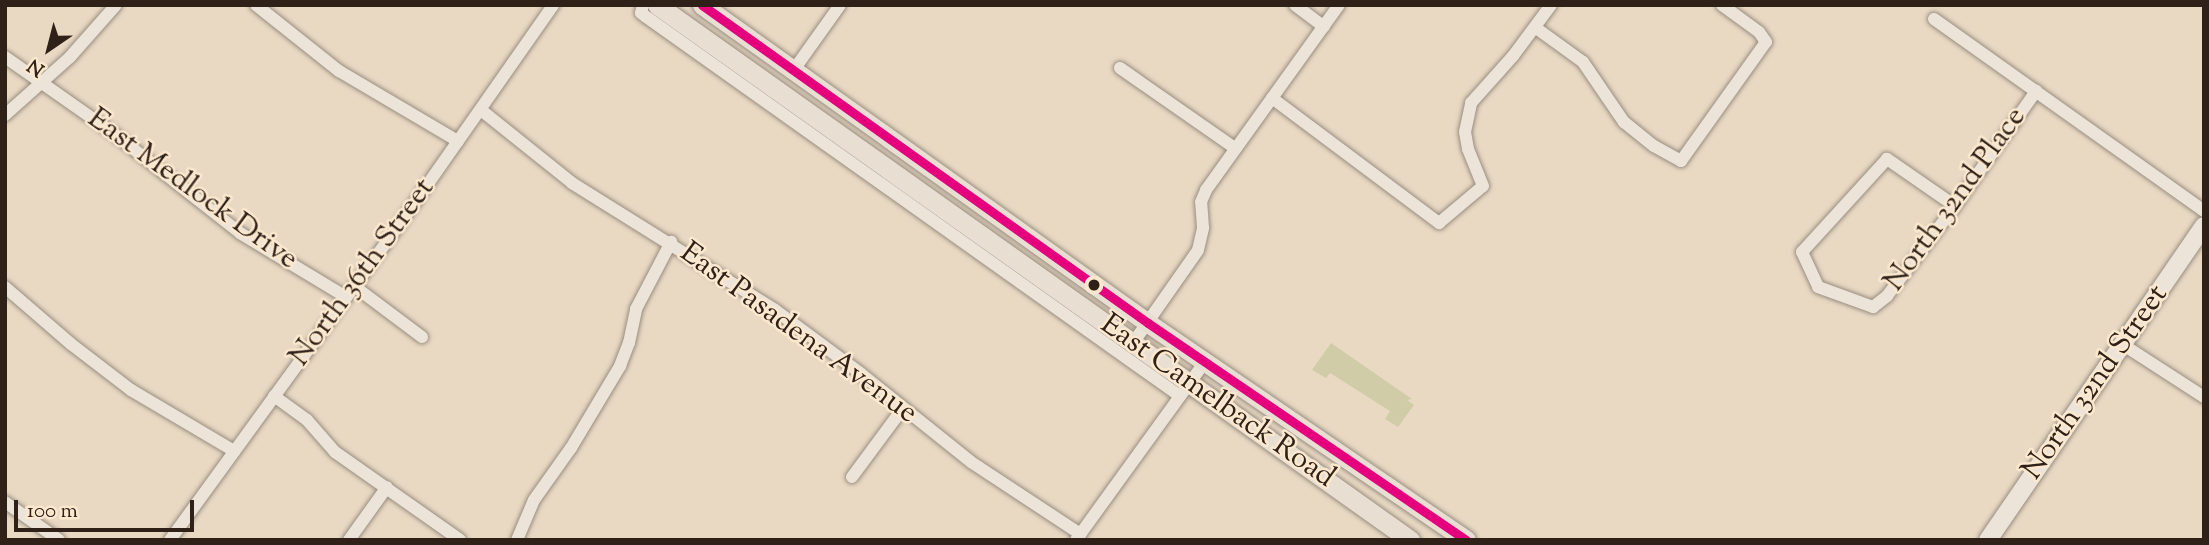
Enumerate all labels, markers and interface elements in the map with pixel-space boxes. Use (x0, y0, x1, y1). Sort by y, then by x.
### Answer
north arrow (14, 14, 84, 84)
text: N (23, 51, 51, 82)
street label: North 32nd Place (1877, 101, 2035, 299)
street label: East Medlock Drive (80, 102, 304, 278)
street label: North 36th Street (283, 172, 443, 374)
street label: East Pasadena Avenue (672, 236, 924, 432)
unlabelled marker (1087, 278, 1101, 292)
street label: North 32nd Street (2015, 279, 2177, 487)
street label: East Camelback Road (1093, 307, 1341, 497)
scale bar (18, 486, 198, 530)
text: 100 m (27, 497, 78, 527)

